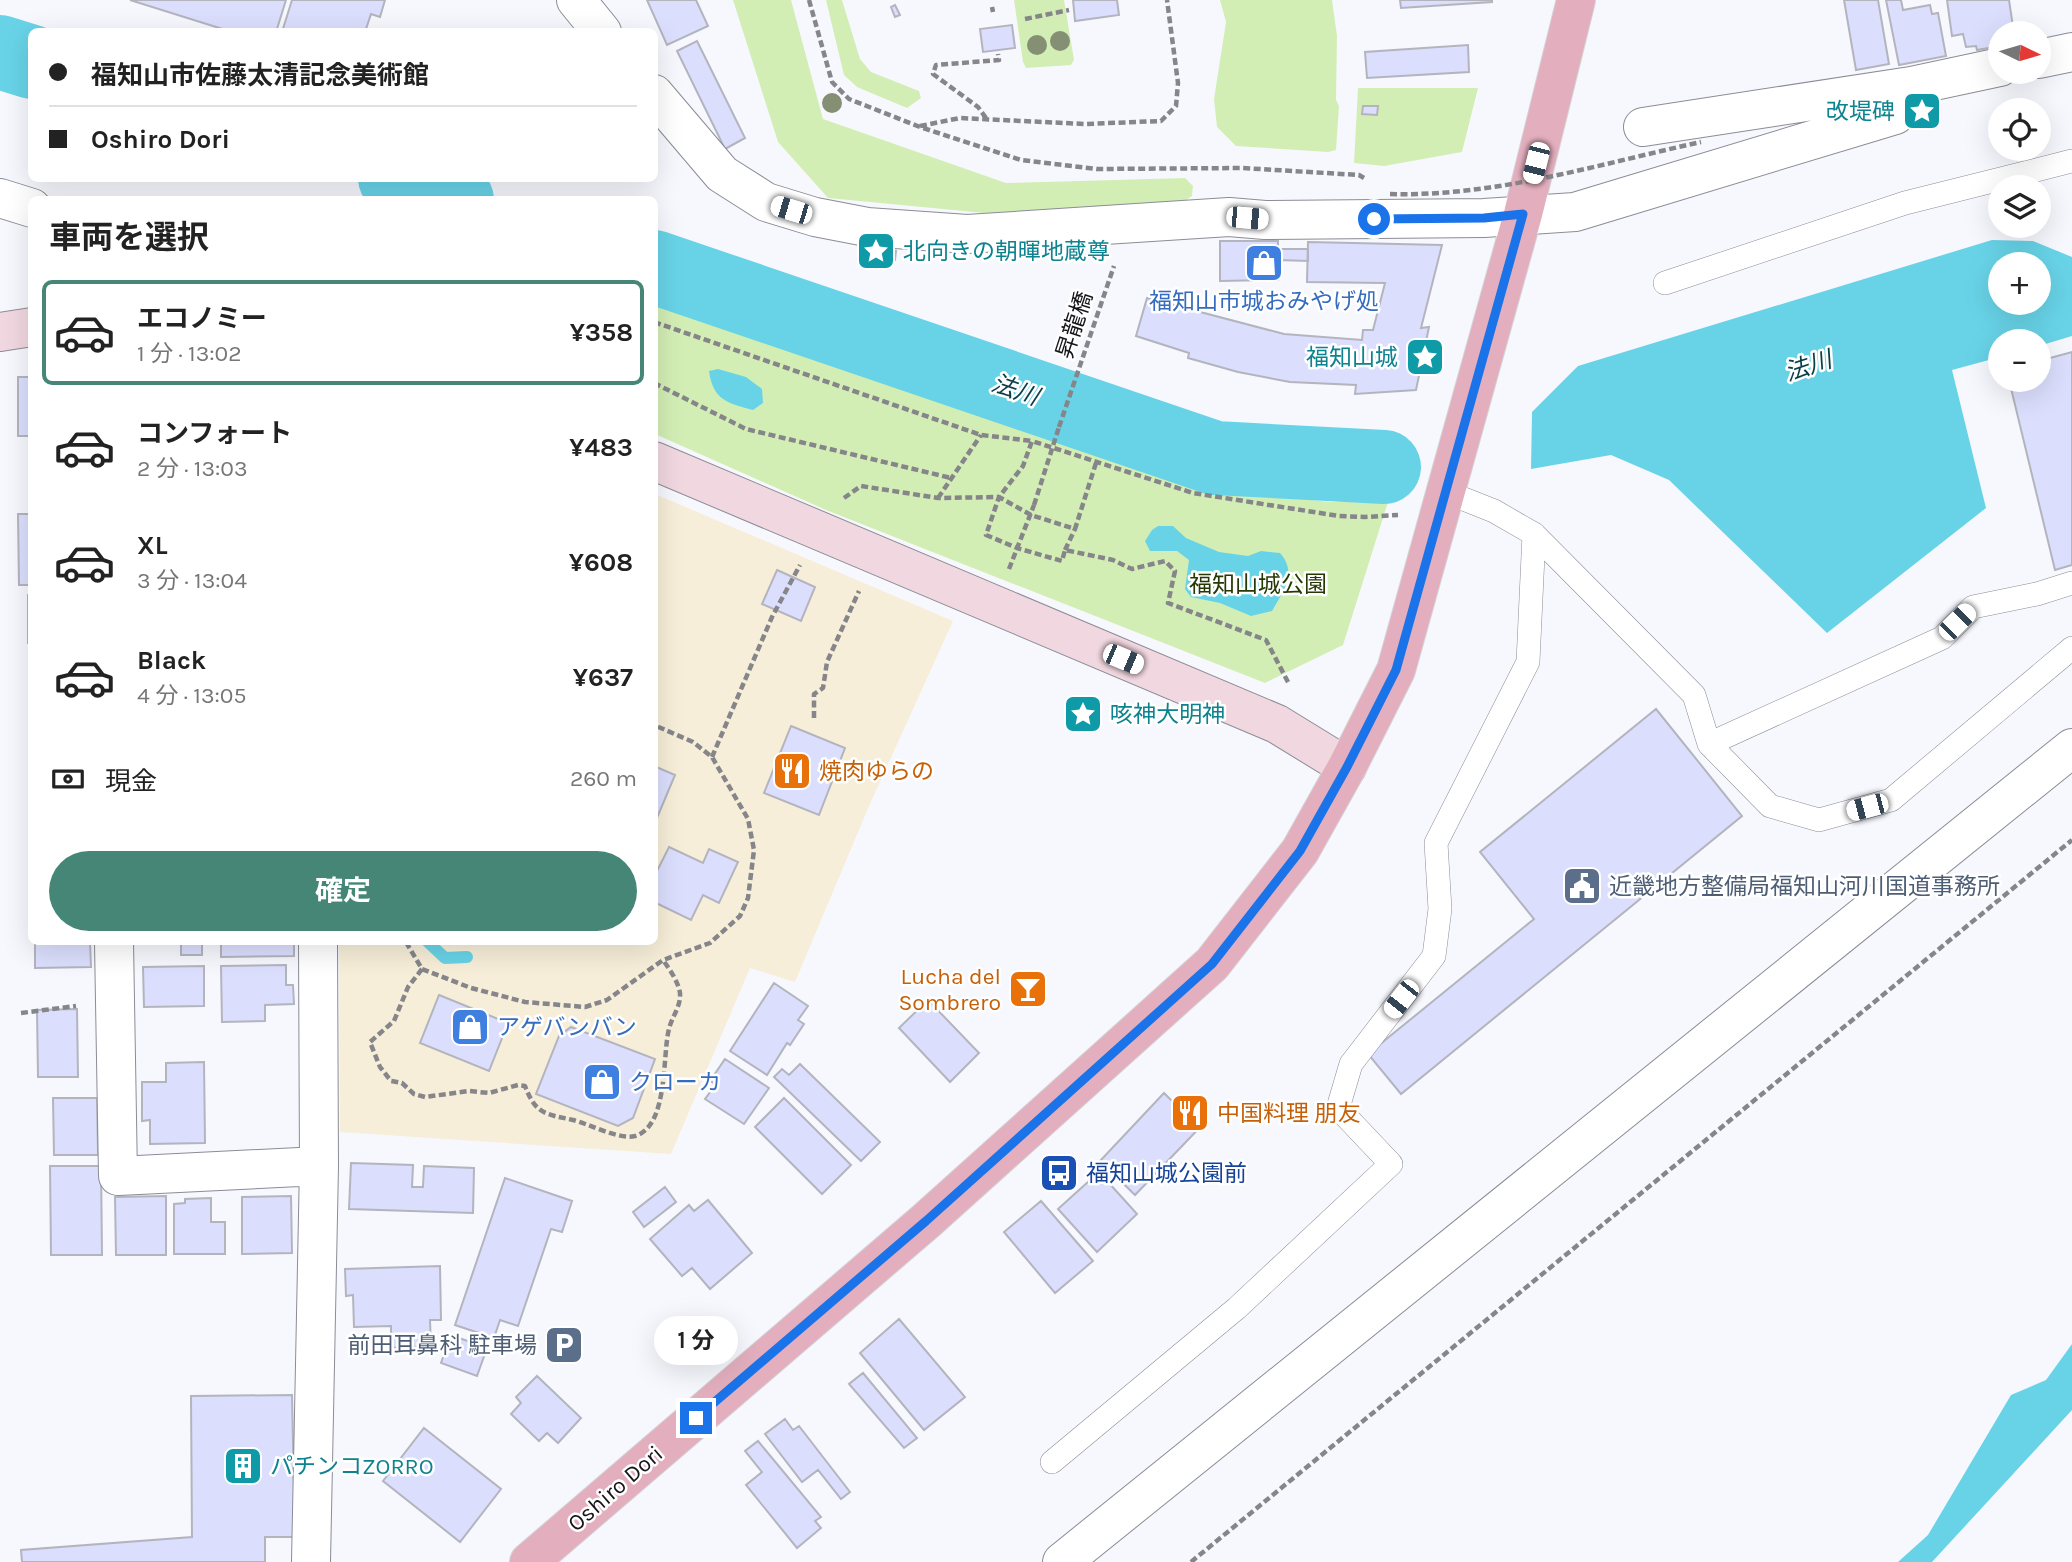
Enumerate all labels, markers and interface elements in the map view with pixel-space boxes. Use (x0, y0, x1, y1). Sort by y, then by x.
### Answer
north arrow (1988, 21, 2051, 84)
map controls (1988, 21, 2051, 392)
text: 福知山市佐藤太清記念美術館 (91, 60, 429, 91)
place icon: 改堤碑 (1901, 90, 1943, 132)
place label: 改堤碑 (1826, 98, 1895, 125)
button: locate (1988, 98, 2051, 161)
text: Oshiro Dori (91, 124, 230, 155)
car (1521, 140, 1552, 186)
button: layers (1988, 175, 2051, 238)
car (768, 194, 815, 226)
route start (1358, 203, 1390, 235)
car (1226, 206, 1269, 230)
text: 車両を選択 (49, 219, 209, 256)
place icon: 北向きの朝暉地蔵尊 (855, 230, 897, 272)
place label: 北向きの朝暉地蔵尊 (903, 238, 1110, 265)
shop icon: 福知山市城おみやげ処 (1243, 242, 1285, 284)
button: + (1988, 252, 2051, 315)
street label: 昇龍橋 (1051, 288, 1098, 362)
place label: 福知山市城おみやげ処 (1149, 288, 1379, 315)
icon: car (53, 301, 116, 364)
text: エコノミー (137, 303, 267, 334)
text: ¥358 (570, 317, 633, 348)
button: − (1988, 329, 2051, 392)
place icon: 福知山城 (1404, 336, 1446, 378)
text: 1 分 · 13:02 (137, 340, 242, 367)
place label: 福知山城 (1306, 344, 1398, 371)
water label: 法川 (1781, 344, 1838, 387)
water label: 法川 (988, 369, 1045, 412)
icon: car (53, 416, 116, 479)
text: コンフォート (137, 418, 292, 449)
text: ¥483 (569, 432, 633, 463)
text: 2 分 · 13:03 (137, 455, 248, 482)
text: XL (137, 530, 168, 561)
icon: car (53, 531, 116, 594)
text: ¥608 (569, 547, 633, 578)
text: 3 分 · 13:04 (137, 567, 247, 594)
park label: 福知山城公園 (1189, 571, 1327, 598)
car (1935, 600, 1980, 644)
car (1100, 641, 1147, 677)
text: Black (137, 645, 206, 676)
icon: car (53, 646, 116, 709)
text: ¥637 (573, 662, 633, 693)
text: 4 分 · 13:05 (137, 682, 246, 709)
place icon: 咳神大明神 (1062, 693, 1104, 735)
place label: 咳神大明神 (1110, 701, 1225, 728)
restaurant icon: 焼肉ゆらの (771, 750, 813, 792)
place label: 焼肉ゆらの (819, 758, 934, 785)
icon: cash (49, 760, 87, 798)
text: 260 m (570, 765, 637, 792)
text: 現金 (105, 766, 157, 797)
car (1844, 791, 1891, 823)
button: 確定 (49, 851, 637, 931)
public building icon: 近畿地方整備局福知山河川国道事務所 (1561, 865, 1603, 907)
place label: 近畿地方整備局福知山河川国道事務所 (1609, 873, 2000, 900)
place label: Lucha del Sombrero (898, 963, 1001, 1016)
bar icon: Lucha del Sombrero (1007, 968, 1049, 1010)
car (1380, 976, 1423, 1022)
shop icon: アゲバンバン (449, 1006, 491, 1048)
place label: アゲバンバン (497, 1014, 637, 1041)
shop icon: クローカ (581, 1061, 623, 1103)
place label: クローカ (629, 1069, 721, 1096)
restaurant icon: 中国料理 朋友 (1169, 1092, 1211, 1134)
place label: 中国料理 朋友 (1217, 1100, 1360, 1127)
bus stop icon: 福知山城公園前 (1038, 1152, 1080, 1194)
place label: 福知山城公園前 (1086, 1160, 1247, 1187)
callout: 1 分 (654, 1316, 738, 1366)
parking icon: 前田耳鼻科 駐車場 (543, 1324, 585, 1366)
text: 1 分 (677, 1327, 715, 1354)
place label: 前田耳鼻科 駐車場 (348, 1332, 537, 1359)
route end (680, 1402, 712, 1434)
street label: Oshiro Dori (562, 1440, 668, 1537)
building icon: パチンコZORRO (222, 1445, 264, 1487)
place label: パチンコZORRO (270, 1453, 433, 1480)

